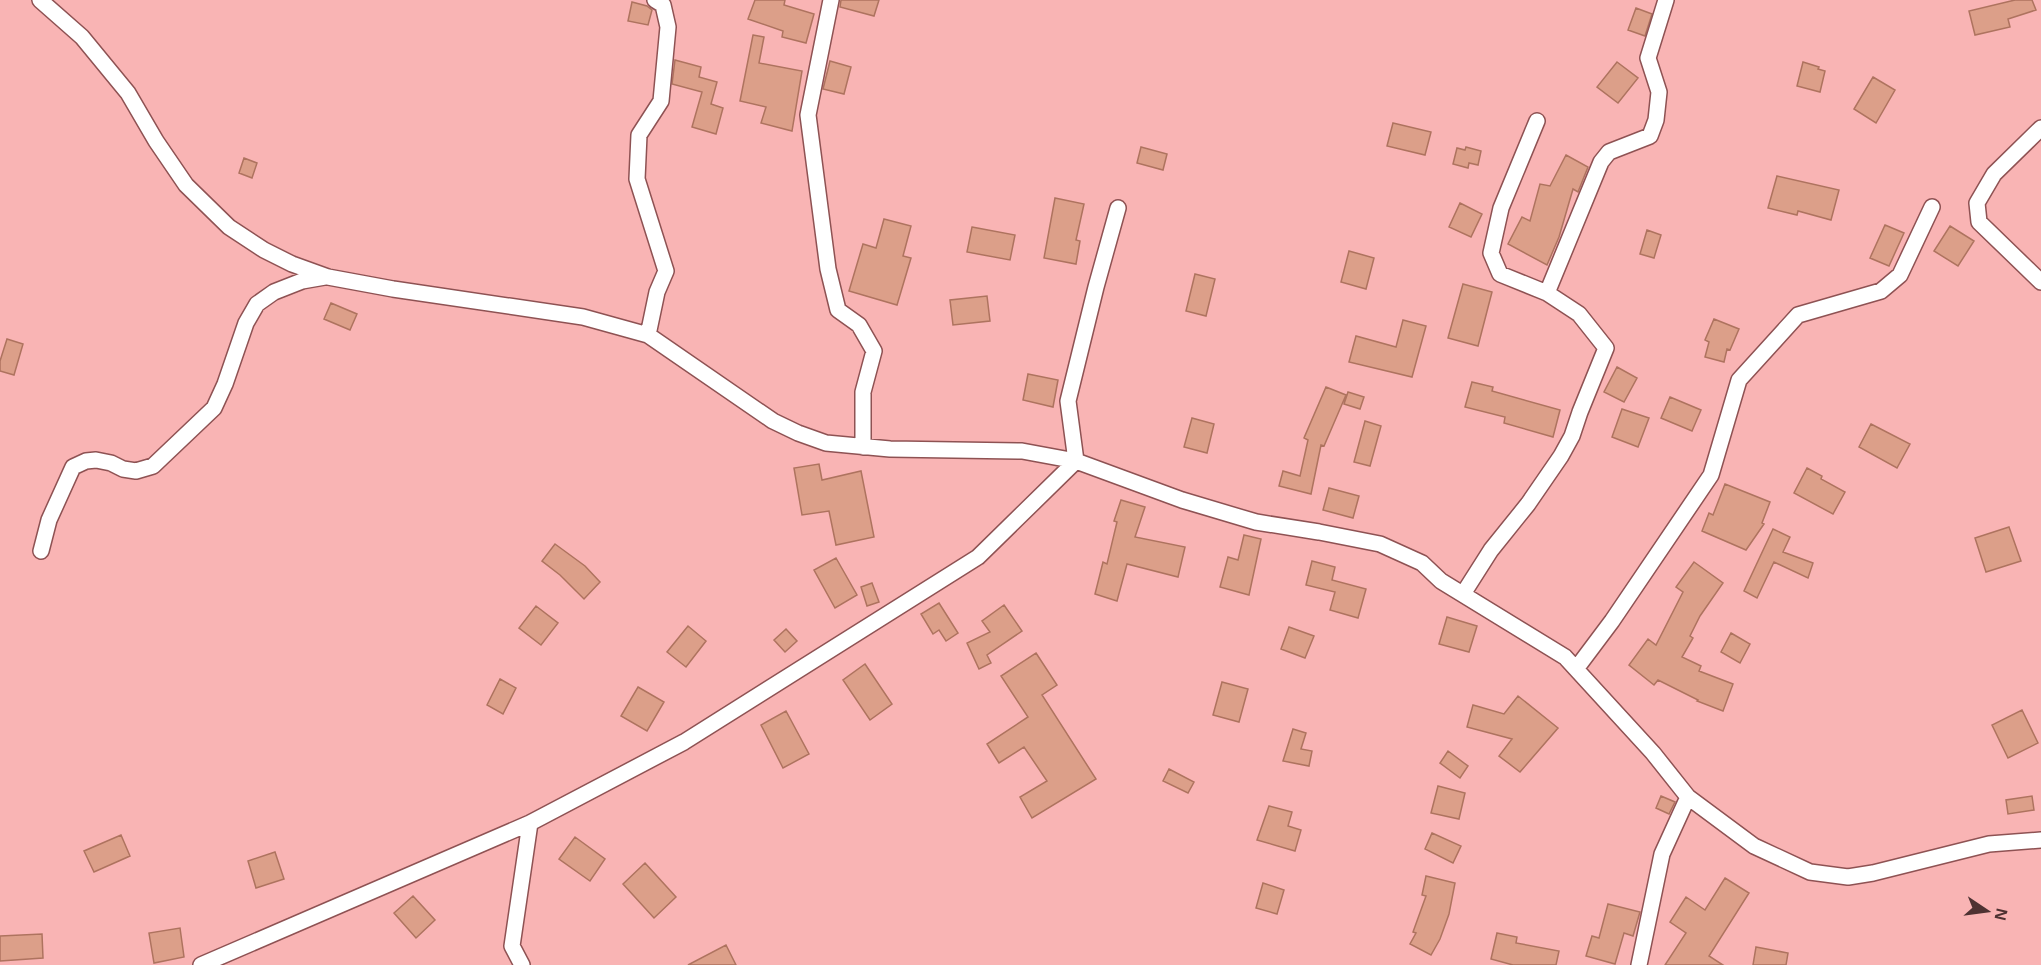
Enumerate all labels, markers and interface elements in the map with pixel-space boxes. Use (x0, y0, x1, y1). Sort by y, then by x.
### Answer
north arrow (1957, 881, 2017, 941)
text: N (1992, 907, 2011, 922)

